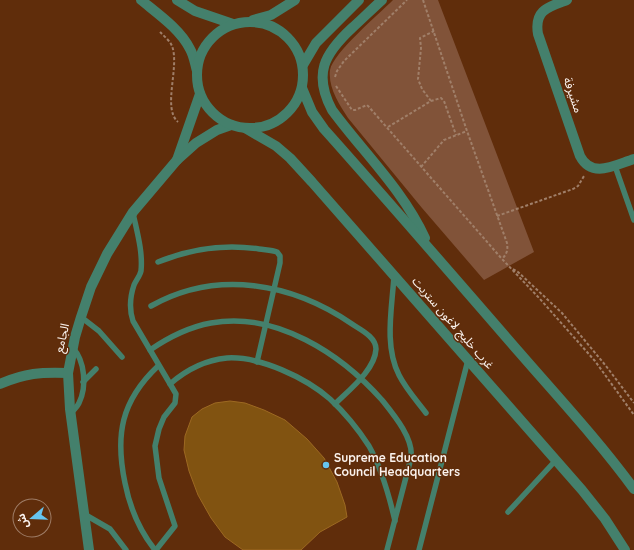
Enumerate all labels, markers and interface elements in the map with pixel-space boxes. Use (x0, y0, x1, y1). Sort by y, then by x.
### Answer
street label: مشيرفة (560, 75, 587, 115)
street label: غرب خليج لاغون ستريت (408, 273, 498, 373)
street label: الجامع (51, 322, 74, 355)
place label: Supreme Education Council Headquarters (334, 450, 460, 479)
marker: Supreme Education Council Headquarters (321, 460, 331, 470)
north arrow (12, 498, 52, 538)
text: ش (13, 512, 32, 531)

